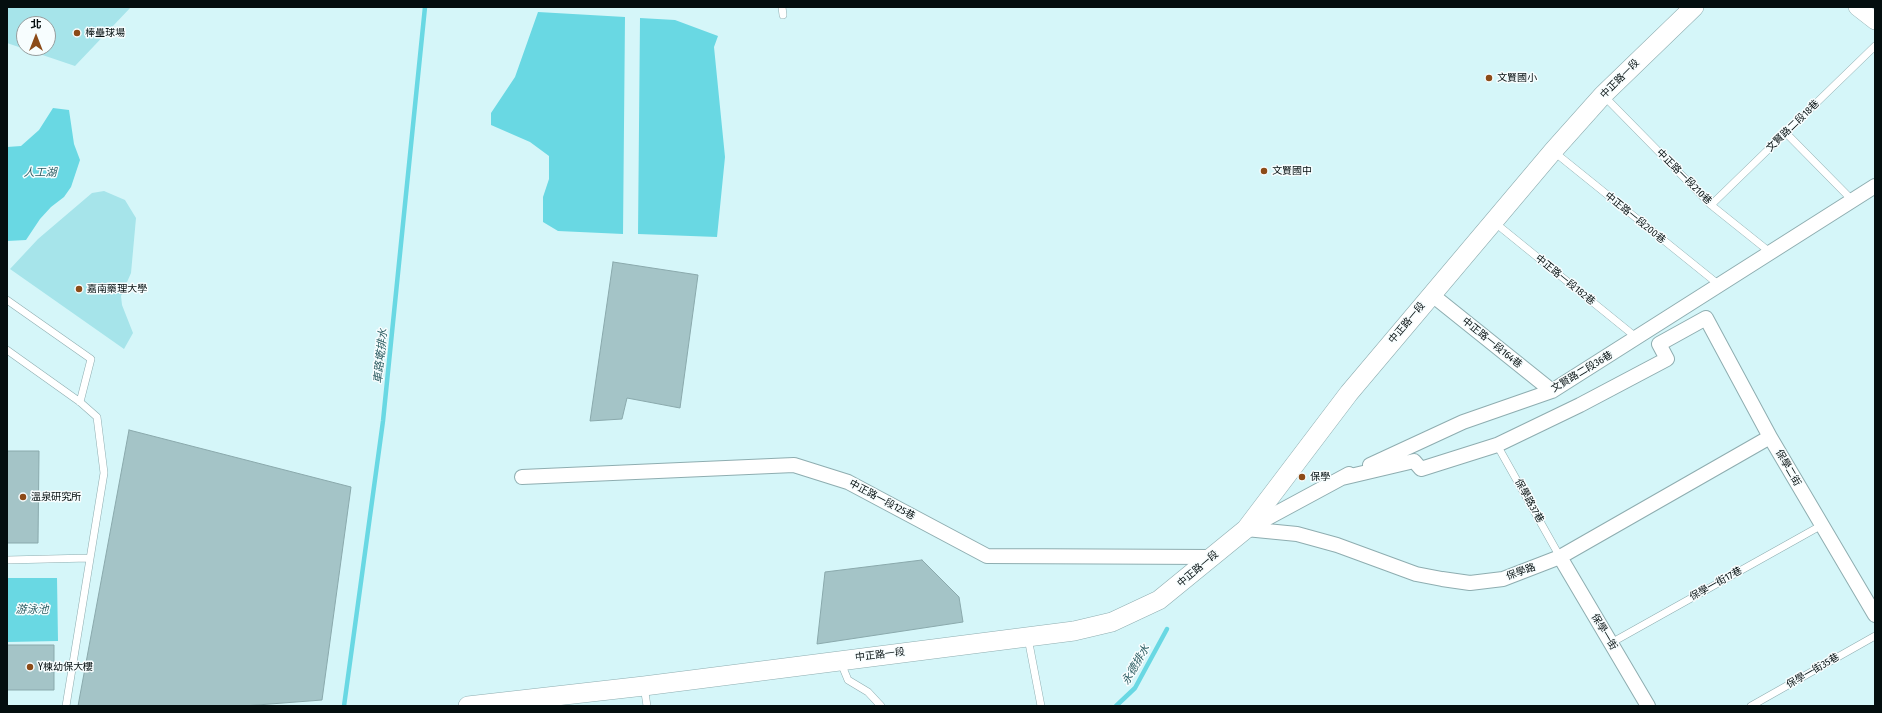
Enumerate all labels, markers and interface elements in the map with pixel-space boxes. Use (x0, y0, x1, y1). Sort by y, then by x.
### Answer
north arrow (16, 16, 56, 56)
text: 北 (31, 18, 42, 31)
place label: 棒壘球場 (85, 27, 125, 39)
marker: 棒壘球場 (72, 28, 82, 38)
street label: 中正路一段 (1598, 57, 1642, 101)
place label: 文賢國小 (1497, 72, 1537, 84)
marker: 文賢國小 (1484, 73, 1494, 83)
street label: 文賢路二段18巷 (1764, 98, 1822, 154)
street label: 中正路一段210巷 (1654, 147, 1714, 207)
place label: 文賢國中 (1272, 165, 1312, 177)
water label: 人工湖 (24, 166, 56, 180)
marker: 文賢國中 (1259, 166, 1269, 176)
street label: 中正路一段200巷 (1602, 190, 1668, 246)
street label: 中正路一段182巷 (1533, 252, 1597, 308)
place label: 嘉南藥理大學 (87, 283, 147, 295)
marker: 嘉南藥理大學 (74, 284, 84, 294)
street label: 中正路一段 (1386, 300, 1428, 346)
street label: 中正路一段164巷 (1460, 315, 1524, 371)
water label: 車路墘排水 (372, 328, 390, 384)
street label: 文賢路二段36巷 (1549, 349, 1615, 395)
street label: 保學二街 (1773, 448, 1803, 488)
place label: 保學 (1310, 471, 1330, 483)
marker: 保學 (1297, 472, 1307, 482)
street label: 保學路37巷 (1512, 477, 1546, 525)
street label: 中正路一段125巷 (847, 478, 917, 522)
place label: 溫泉研究所 (31, 491, 81, 503)
marker: 溫泉研究所 (18, 492, 28, 502)
street label: 中正路一段 (1175, 548, 1221, 590)
street label: 保學路 (1505, 561, 1537, 583)
street label: 保學一街17巷 (1688, 565, 1744, 603)
water label: 游泳池 (16, 603, 48, 617)
street label: 保學一街 (1589, 612, 1619, 652)
water label: 永德排水 (1119, 643, 1153, 687)
street label: 中正路一段 (854, 646, 906, 664)
street label: 保學一街35巷 (1784, 651, 1842, 691)
place label: Y棟幼保大樓 (38, 661, 93, 673)
marker: Y棟幼保大樓 (25, 662, 35, 672)

